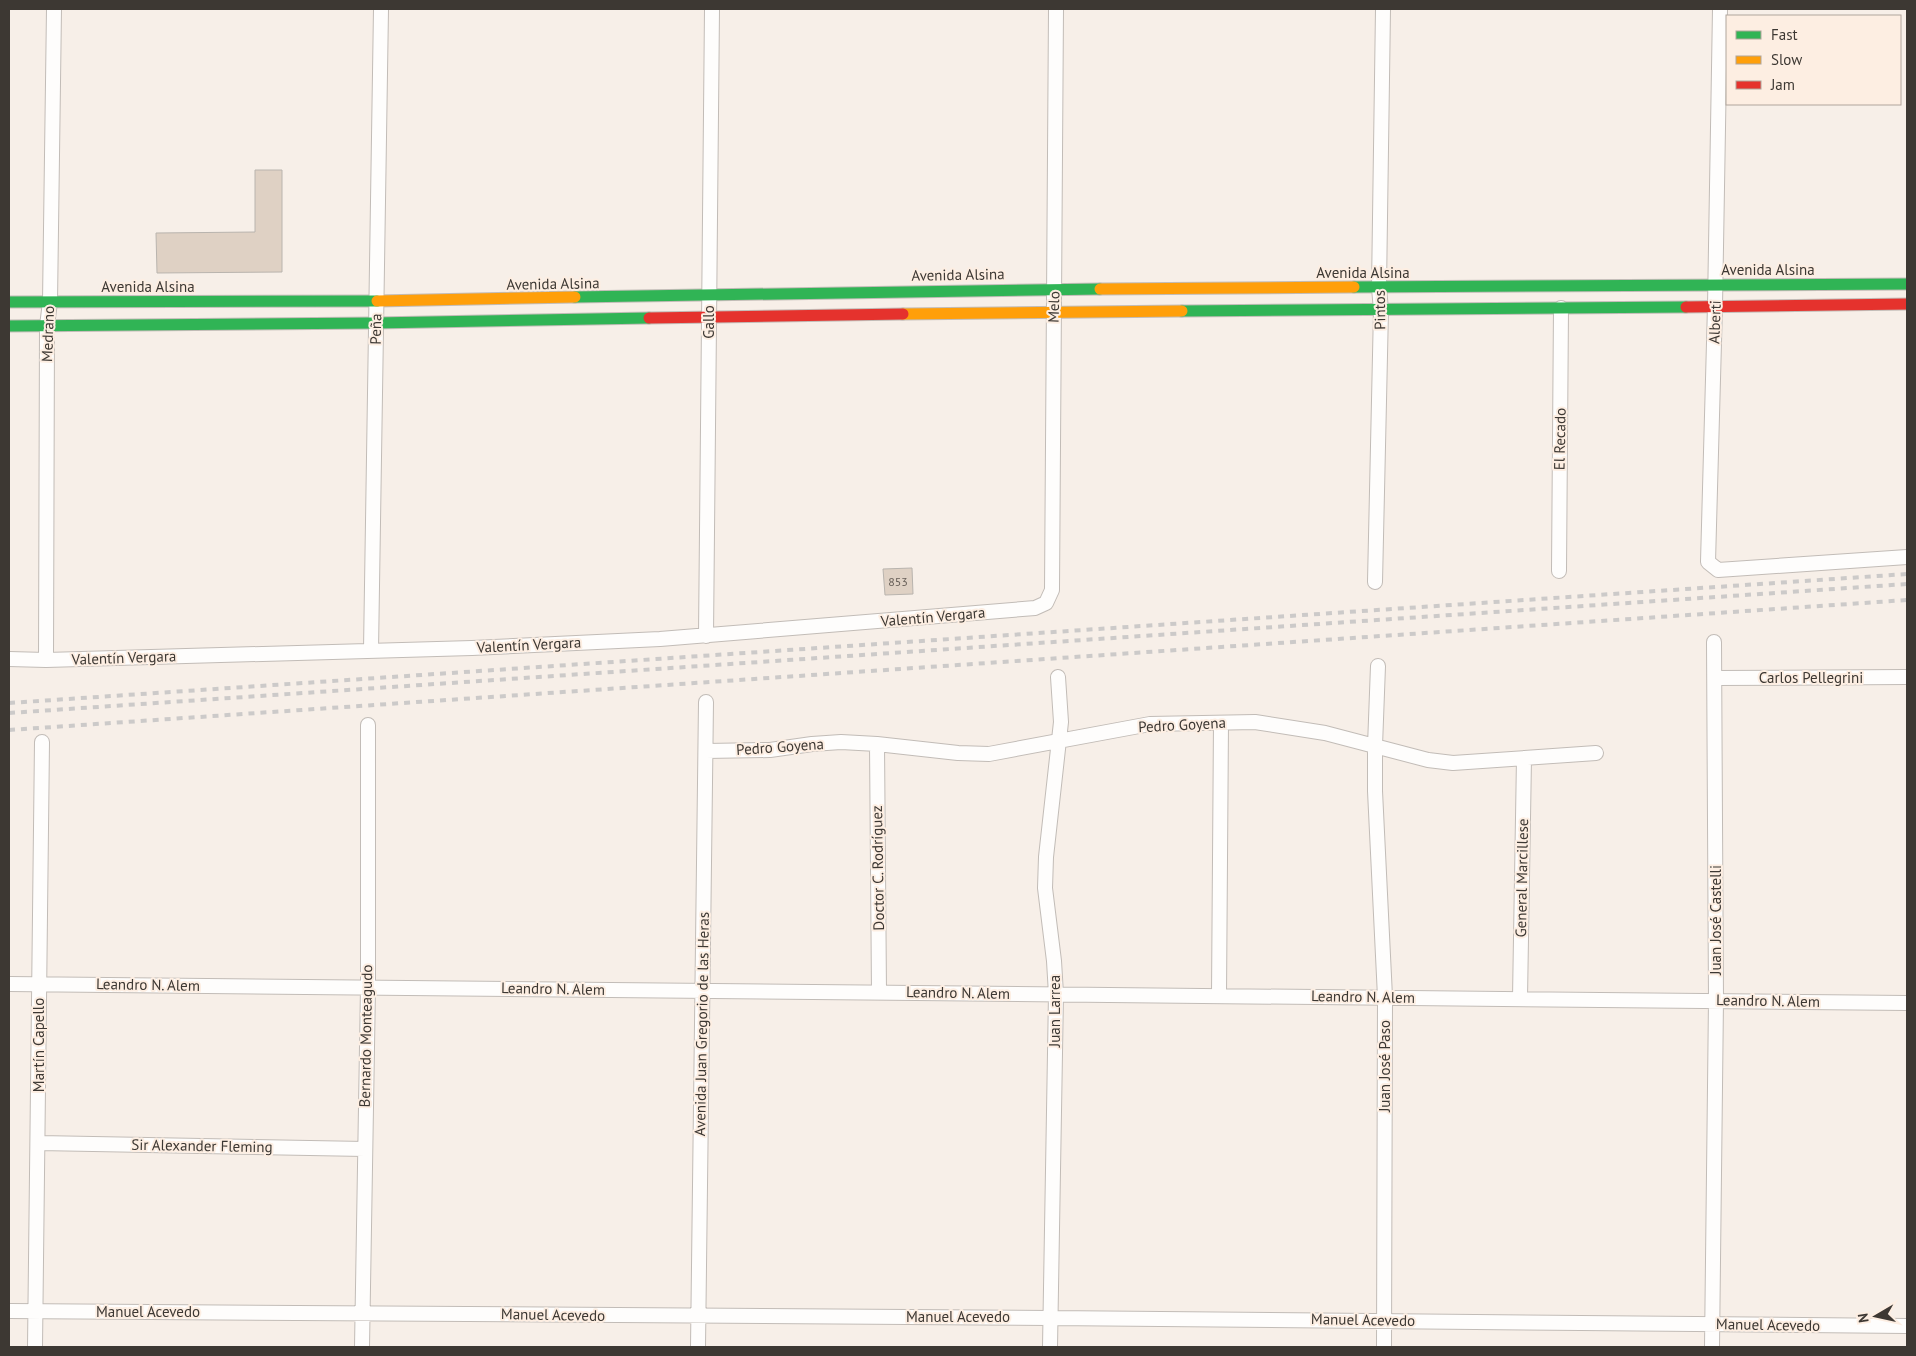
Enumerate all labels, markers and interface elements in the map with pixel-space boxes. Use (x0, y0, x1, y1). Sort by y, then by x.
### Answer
legend (1726, 15, 1901, 105)
text: Fast (1771, 25, 1798, 44)
text: Slow (1771, 50, 1802, 69)
text: Jam (1770, 75, 1795, 94)
street label: Avenida Alsina (1721, 260, 1815, 279)
street label: Avenida Alsina (1316, 263, 1410, 282)
street label: Avenida Alsina (911, 264, 1005, 285)
street label: Avenida Alsina (506, 273, 600, 294)
street label: Avenida Alsina (101, 277, 195, 296)
street label: Pintos (1370, 290, 1389, 330)
street label: Melo (1043, 291, 1064, 323)
street label: Alberti (1704, 300, 1725, 344)
street label: Medrano (37, 305, 58, 362)
street label: Gallo (699, 305, 718, 339)
street label: Peña (366, 313, 385, 345)
street label: El Recado (1549, 408, 1570, 470)
house number: 853 (888, 574, 908, 589)
street label: Valentín Vergara (879, 602, 986, 631)
street label: Valentín Vergara (475, 632, 582, 657)
street label: Valentín Vergara (70, 646, 177, 669)
street label: Carlos Pellegrini (1759, 668, 1863, 687)
street label: Pedro Goyena (1138, 713, 1226, 736)
street label: Pedro Goyena (736, 734, 824, 759)
street label: Doctor C. Rodríguez (867, 805, 888, 931)
street label: General Marcillese (1511, 818, 1532, 938)
street label: Juan José Castelli (1706, 865, 1725, 976)
street label: Avenida Juan Gregorio de las Heras (690, 912, 713, 1136)
street label: Bernardo Monteagudo (355, 964, 376, 1107)
street label: Leandro N. Alem (96, 974, 200, 995)
street label: Juan Larrea (1045, 975, 1064, 1048)
street label: Leandro N. Alem (501, 978, 605, 999)
street label: Leandro N. Alem (906, 982, 1010, 1003)
street label: Leandro N. Alem (1311, 986, 1415, 1007)
street label: Leandro N. Alem (1716, 990, 1820, 1011)
street label: Martín Capello (29, 998, 48, 1092)
street label: Juan José Paso (1375, 1020, 1394, 1113)
street label: Sir Alexander Fleming (131, 1135, 273, 1156)
north arrow (1851, 1291, 1901, 1341)
street label: Manuel Acevedo (96, 1302, 200, 1321)
street label: Manuel Acevedo (501, 1304, 605, 1325)
street label: Manuel Acevedo (906, 1307, 1010, 1326)
street label: Manuel Acevedo (1311, 1309, 1415, 1330)
text: N (1854, 1312, 1873, 1324)
street label: Manuel Acevedo (1716, 1314, 1820, 1335)

